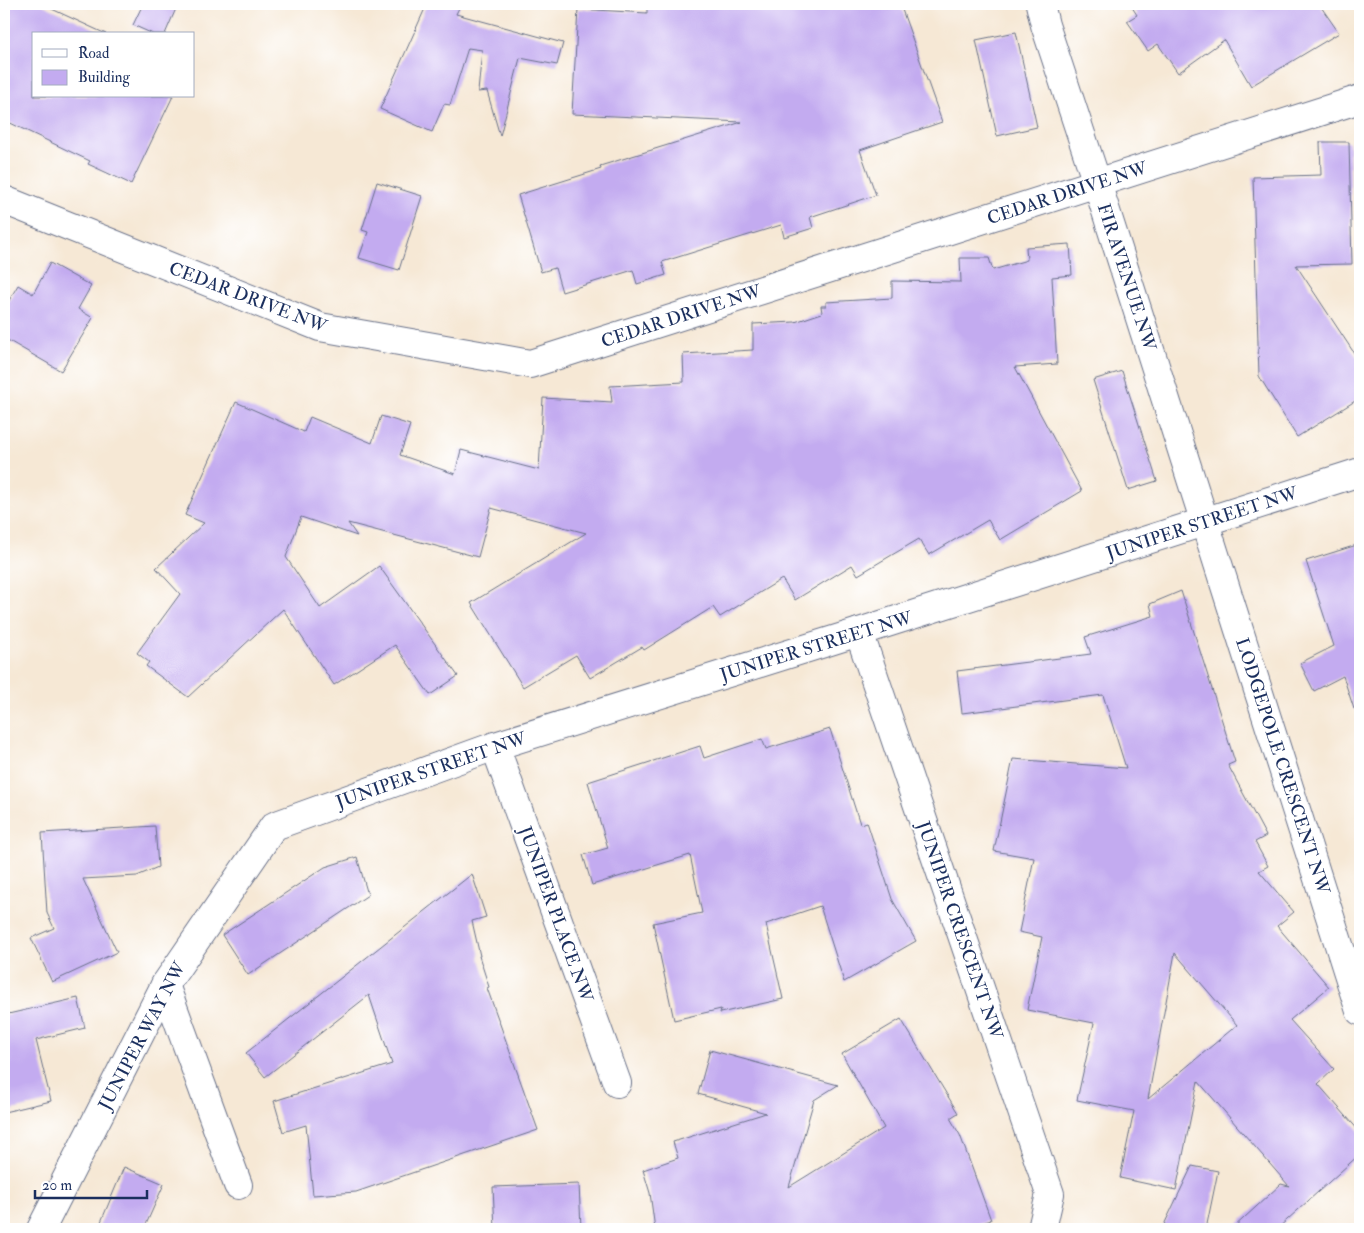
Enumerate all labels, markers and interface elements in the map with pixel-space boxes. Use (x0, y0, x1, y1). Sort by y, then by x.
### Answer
legend (32, 32, 195, 98)
text: Road (78, 44, 110, 63)
text: Building (78, 68, 130, 87)
street label: CEDAR DRIVE NW (984, 157, 1151, 230)
street label: FIR AVENUE NW (1092, 201, 1161, 354)
street label: CEDAR DRIVE NW (166, 257, 331, 338)
street label: CEDAR DRIVE NW (598, 280, 765, 353)
street label: JUNIPER STREET NW (1103, 481, 1301, 566)
street label: JUNIPER STREET NW (716, 606, 916, 687)
street label: LODGEPOLE CRESCENT NW (1230, 635, 1335, 898)
street label: JUNIPER STREET NW (332, 727, 530, 814)
street label: JUNIPER CRESCENT NW (911, 817, 1008, 1043)
street label: JUNIPER PLACE NW (513, 822, 598, 1006)
street label: JUNIPER WAY NW (93, 958, 192, 1115)
scale bar (35, 1168, 148, 1200)
text: 20 m (42, 1176, 72, 1195)

